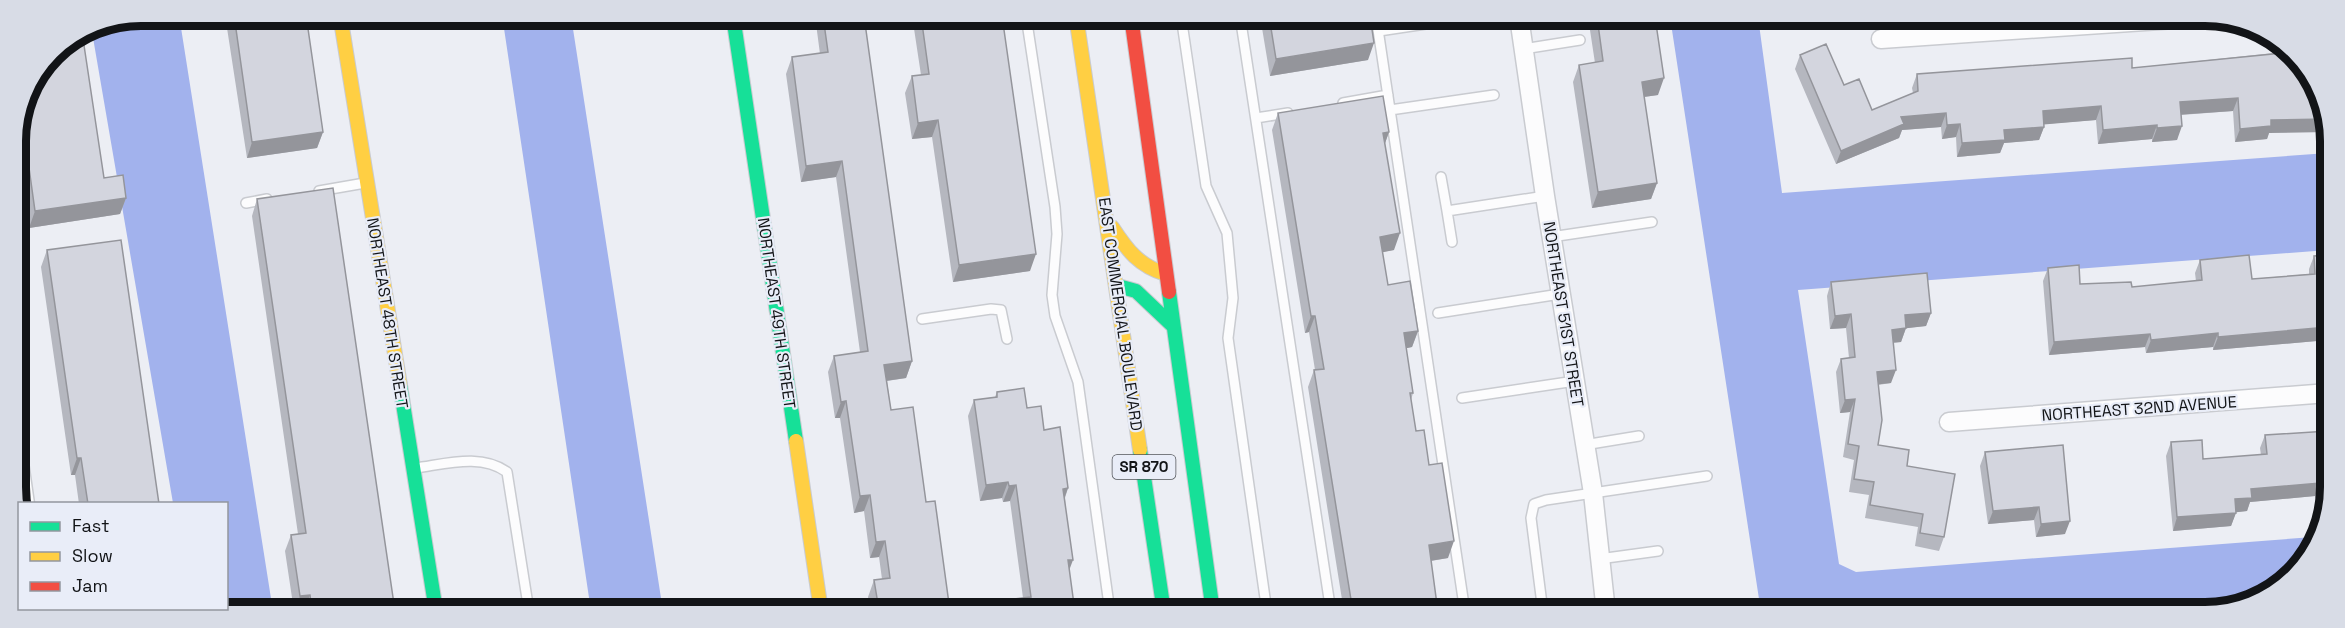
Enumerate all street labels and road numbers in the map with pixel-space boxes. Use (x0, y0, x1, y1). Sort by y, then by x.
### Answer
street label: EAST COMMERCIAL BOULEVARD (1094, 196, 1147, 432)
street label: NORTHEAST 48TH STREET (362, 216, 413, 410)
street label: NORTHEAST 49TH STREET (753, 216, 800, 410)
street label: NORTHEAST 51ST STREET (1538, 220, 1589, 408)
street label: NORTHEAST 32ND AVENUE (2041, 391, 2237, 426)
road number: SR 870 (1112, 455, 1176, 479)

